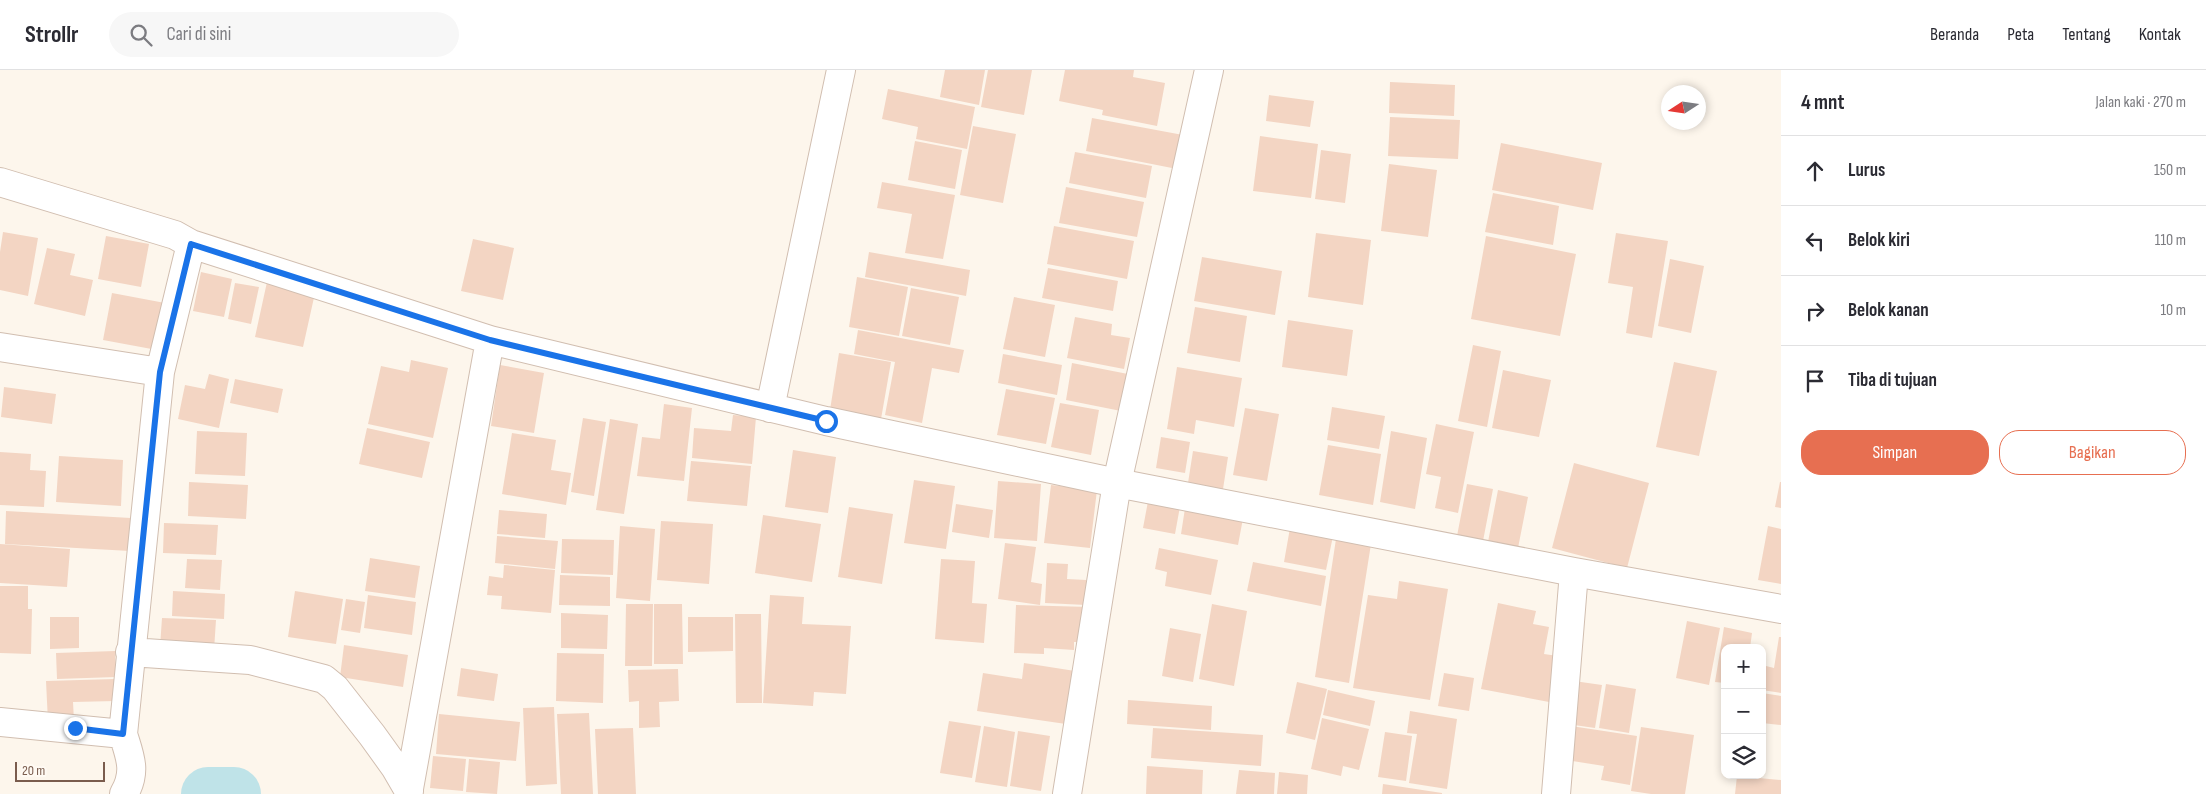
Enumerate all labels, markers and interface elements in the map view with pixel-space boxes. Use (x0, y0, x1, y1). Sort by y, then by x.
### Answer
search box (109, 12, 459, 57)
text: Strollr (25, 20, 79, 49)
icon: search (127, 21, 155, 49)
text: Cari di sini (167, 23, 231, 46)
text: Beranda (1930, 24, 1979, 45)
text: Peta (2007, 24, 2034, 45)
text: Tentang (2062, 24, 2111, 45)
text: Kontak (2139, 24, 2181, 45)
north arrow (1661, 85, 1706, 130)
text: 4 mnt (1801, 90, 1844, 115)
text: Jalan kaki · 270 m (2095, 93, 2186, 112)
icon: ahead (1801, 157, 1829, 185)
text: Lurus (1848, 159, 1885, 182)
text: 150 m (2154, 161, 2186, 180)
icon: left (1801, 227, 1829, 255)
text: Belok kiri (1848, 229, 1910, 252)
text: 110 m (2155, 231, 2186, 250)
icon: right (1801, 297, 1829, 325)
text: Belok kanan (1848, 299, 1929, 322)
text: 10 m (2160, 301, 2186, 320)
icon: arrive (1801, 367, 1829, 395)
text: Tiba di tujuan (1848, 369, 1937, 392)
route start (815, 410, 838, 433)
button: Simpan (1801, 430, 1989, 475)
button: Bagikan (1999, 430, 2186, 475)
map controls (1721, 644, 1766, 779)
button: + (1721, 644, 1766, 689)
button: − (1721, 689, 1766, 734)
route end (64, 717, 87, 740)
button: layers (1721, 734, 1766, 779)
scale bar (15, 759, 105, 782)
text: 20 m (22, 762, 45, 779)

